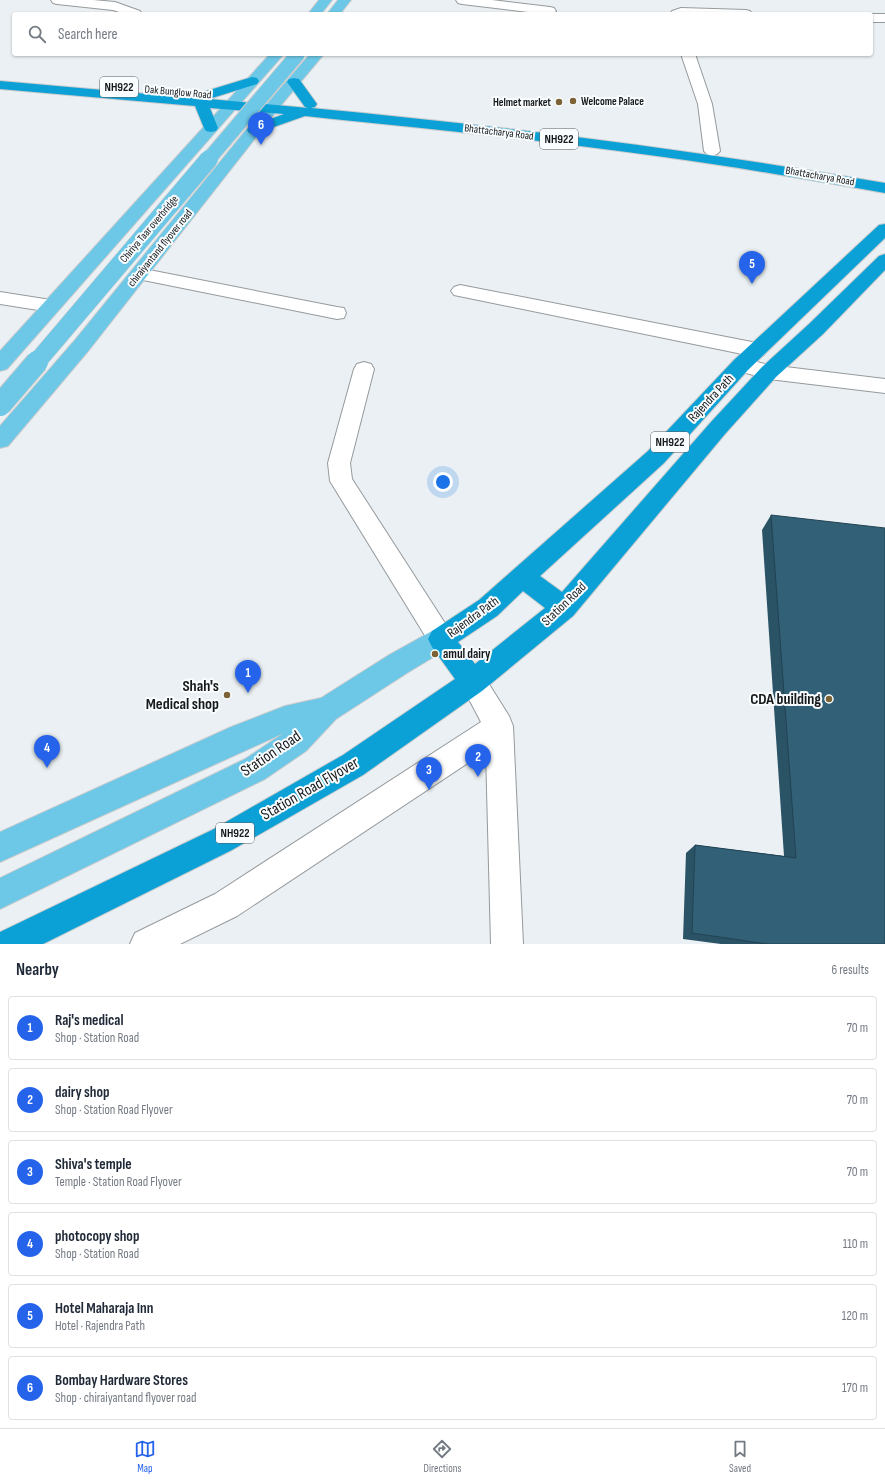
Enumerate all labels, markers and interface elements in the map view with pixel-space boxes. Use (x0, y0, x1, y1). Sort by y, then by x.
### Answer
search box (12, 12, 873, 56)
icon: search (26, 23, 48, 45)
text: Search here (58, 25, 118, 44)
road number: NH922 (100, 77, 138, 97)
street label: Dak Bunglow Road (144, 83, 212, 101)
place label: Welcome Palace (581, 95, 644, 108)
place label: Helmet market (493, 96, 551, 109)
marker: Welcome Palace (568, 96, 578, 106)
marker: Helmet market (554, 97, 564, 107)
pin: 6 (248, 112, 274, 145)
street label: Bhattacharya Road (464, 121, 535, 143)
road number: NH922 (540, 129, 578, 149)
street label: Bhattacharya Road (785, 164, 856, 189)
street label: Chiriya Taar overbridge (117, 193, 181, 265)
street label: chiraiyantand flyover road (125, 207, 195, 289)
pin: 5 (739, 251, 765, 284)
street label: Rajendra Path (685, 371, 737, 425)
road number: NH922 (651, 432, 689, 452)
your location (433, 472, 453, 492)
street label: Station Road (538, 579, 590, 629)
street label: Rajendra Path (444, 593, 502, 641)
place label: amul dairy (443, 646, 491, 662)
marker: amul dairy (430, 649, 440, 659)
pin: 1 (235, 660, 261, 693)
place label: Shah's Medical shop (146, 677, 219, 714)
marker: Shah's Medical shop (222, 690, 232, 700)
place label: CDA building (750, 690, 821, 709)
marker: CDA building (824, 694, 834, 704)
street label: Station Road (237, 727, 305, 781)
pin: 4 (34, 735, 60, 768)
pin: 2 (465, 744, 491, 777)
street label: Station Road Flyover (258, 753, 363, 825)
pin: 3 (416, 757, 442, 790)
road number: NH922 (216, 823, 254, 843)
text: Nearby (16, 960, 59, 980)
text: 6 results (831, 962, 869, 978)
text: Raj's medical (55, 1011, 123, 1030)
text: 1 (27, 1020, 33, 1036)
text: 70 m (847, 1020, 868, 1036)
text: Shop · Station Road (55, 1030, 139, 1046)
text: dairy shop (55, 1083, 110, 1102)
text: 2 (27, 1092, 33, 1108)
text: 70 m (847, 1092, 868, 1108)
text: Shop · Station Road Flyover (55, 1102, 173, 1118)
text: Shiva's temple (55, 1155, 132, 1174)
text: 3 (27, 1164, 33, 1180)
text: 70 m (847, 1164, 868, 1180)
text: Temple · Station Road Flyover (55, 1174, 182, 1190)
text: photocopy shop (55, 1227, 139, 1246)
text: 4 (27, 1236, 33, 1252)
text: 110 m (843, 1236, 868, 1252)
text: Shop · Station Road (55, 1246, 139, 1262)
text: Hotel Maharaja Inn (55, 1299, 153, 1318)
text: 5 (27, 1308, 33, 1324)
text: 120 m (842, 1308, 868, 1324)
text: Hotel · Rajendra Path (55, 1318, 145, 1334)
text: Bombay Hardware Stores (55, 1371, 188, 1390)
text: 6 (27, 1380, 33, 1396)
text: 170 m (842, 1380, 868, 1396)
text: Shop · chiraiyantand flyover road (55, 1390, 196, 1406)
tab: Map (134, 1438, 156, 1475)
tab: Directions (424, 1438, 461, 1475)
tab: Saved (729, 1438, 751, 1475)

